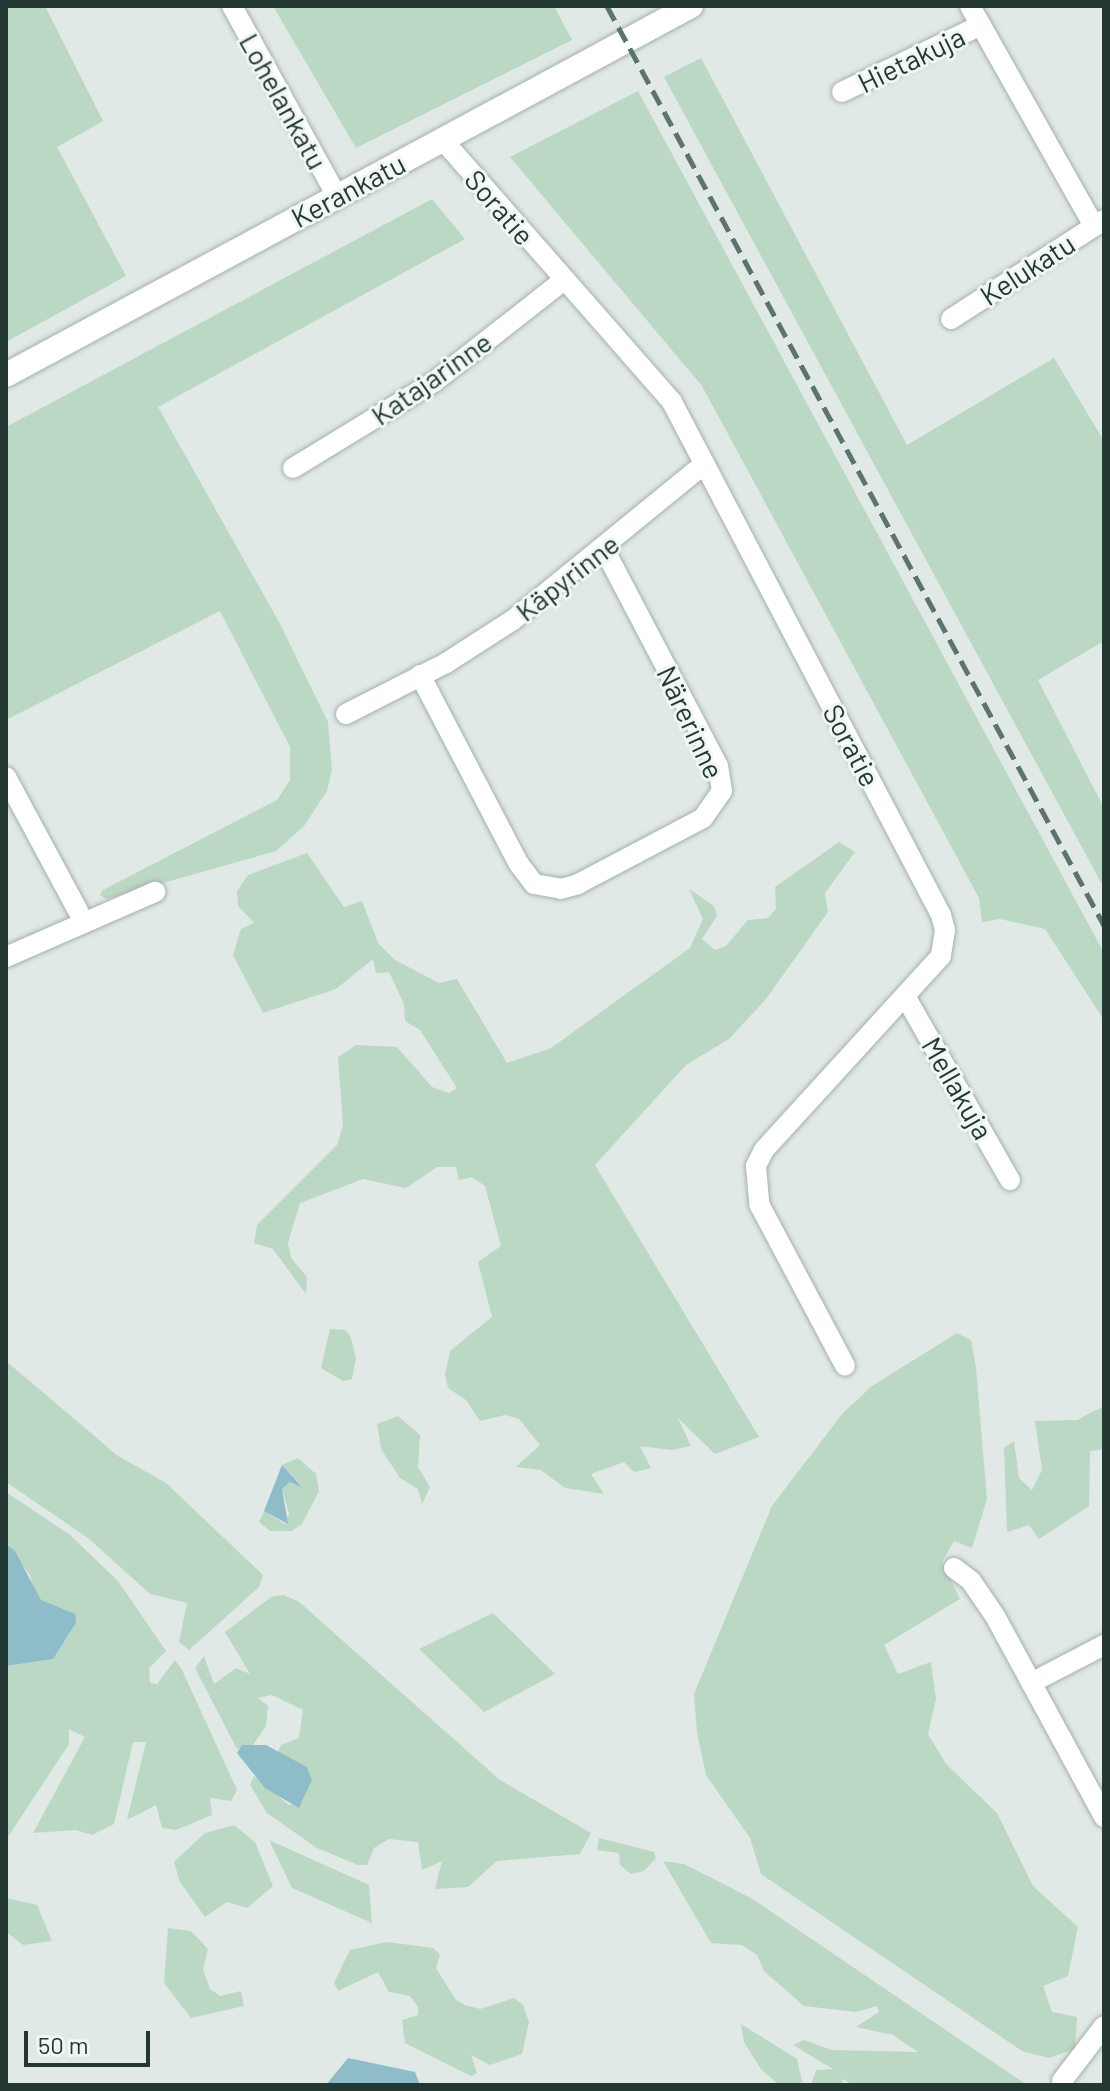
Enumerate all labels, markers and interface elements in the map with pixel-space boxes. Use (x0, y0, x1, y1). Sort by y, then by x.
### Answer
street label: Hietakuja (852, 19, 970, 99)
street label: Lohelankatu (233, 27, 335, 175)
street label: Kerankatu (285, 146, 411, 234)
street label: Soratie (458, 163, 542, 251)
street label: Kelukatu (973, 226, 1081, 312)
street label: Katajarinne (364, 324, 498, 432)
street label: Käpyrinne (509, 526, 625, 628)
street label: Närerinne (650, 660, 732, 784)
street label: Soratie (816, 698, 888, 792)
street label: Mellakuja (915, 1031, 1001, 1145)
scale bar (28, 2015, 154, 2065)
text: 50 m (38, 2030, 89, 2059)

